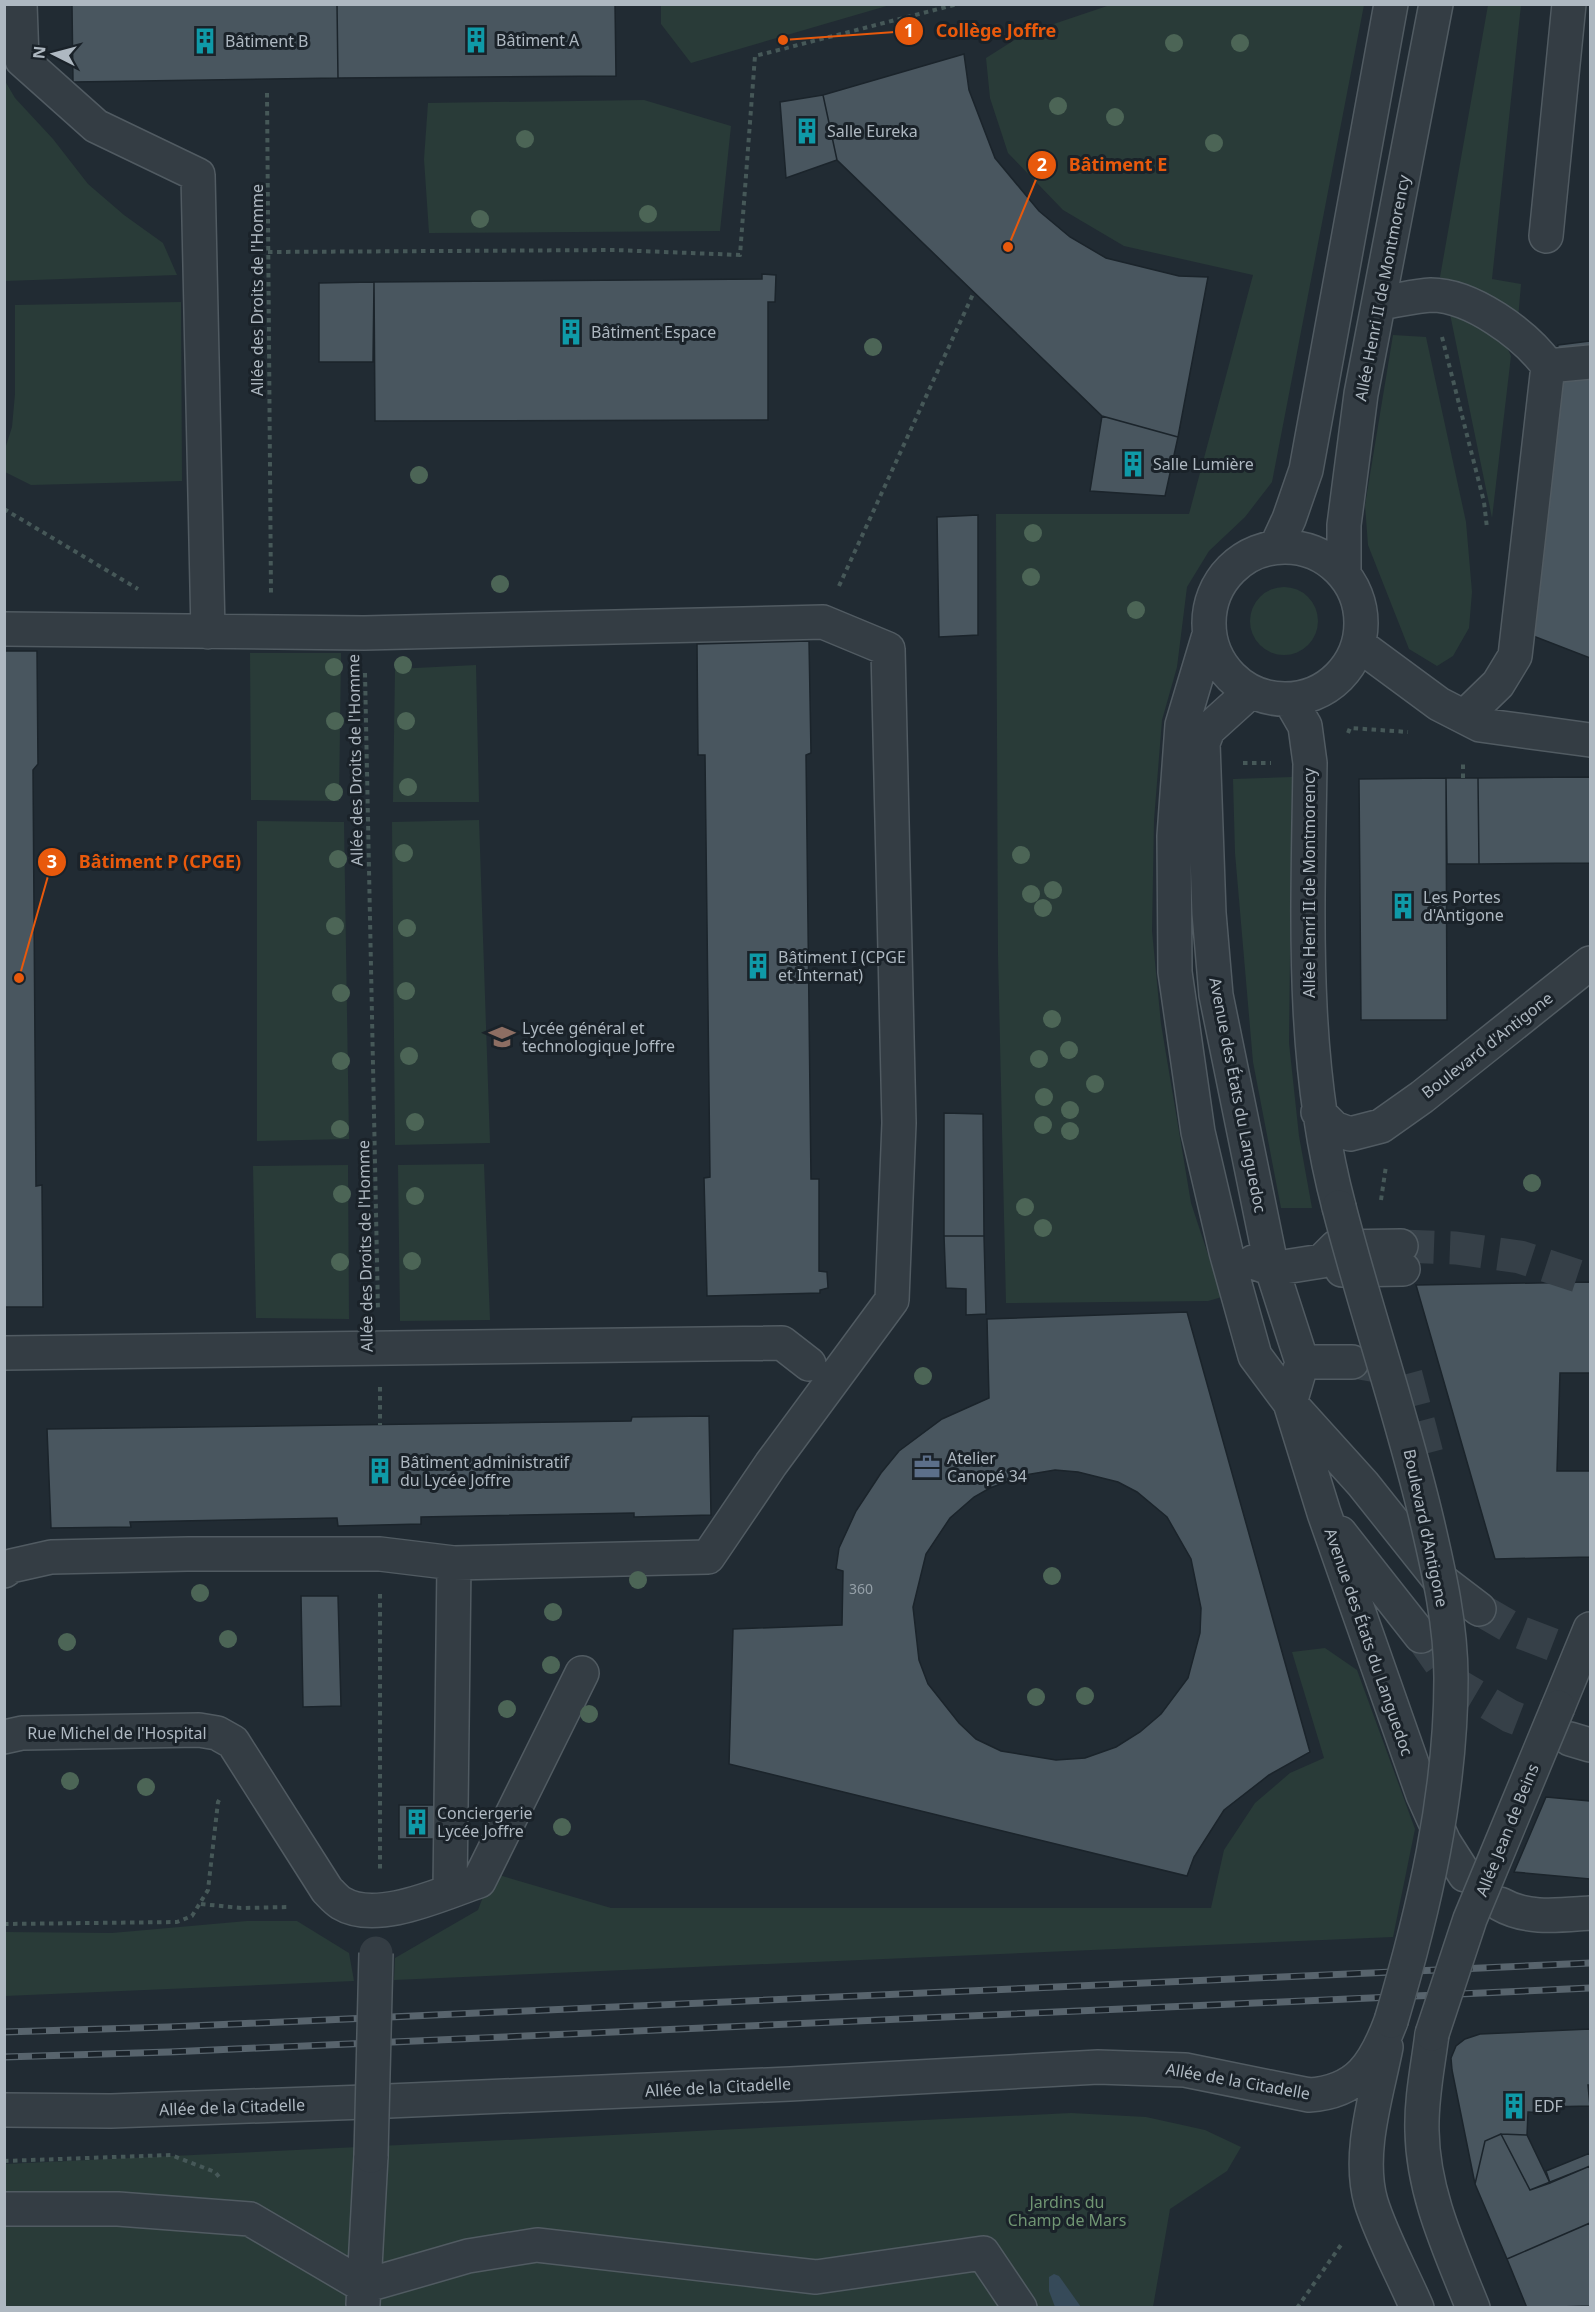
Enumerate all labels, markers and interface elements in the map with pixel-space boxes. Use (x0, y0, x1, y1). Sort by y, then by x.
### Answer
callout: Collège Joffre (894, 13, 1069, 49)
text: 1 (904, 18, 914, 42)
text: Collège Joffre (936, 18, 1056, 42)
north arrow (24, 24, 84, 84)
building icon: Bâtiment A (461, 25, 491, 55)
building icon: Bâtiment B (190, 26, 220, 56)
place label: Bâtiment A (496, 29, 580, 51)
place label: Bâtiment B (225, 30, 309, 52)
text: N (27, 45, 51, 60)
building icon: Salle Eureka (792, 116, 822, 146)
place label: Salle Eureka (827, 120, 918, 142)
callout: Bâtiment E (1027, 147, 1180, 183)
text: 2 (1037, 152, 1047, 176)
text: Bâtiment E (1069, 152, 1167, 176)
street label: Allée Henri II de Montmorency (1349, 172, 1415, 403)
street label: Allée des Droits de l'Homme (246, 184, 268, 396)
building icon: Bâtiment Espace (556, 317, 586, 347)
place label: Bâtiment Espace (591, 321, 716, 343)
building icon: Salle Lumière (1118, 449, 1148, 479)
place label: Salle Lumière (1153, 453, 1254, 475)
street label: Allée des Droits de l'Homme (342, 654, 368, 866)
street label: Allée Henri II de Montmorency (1298, 767, 1320, 998)
callout: Bâtiment P (CPGE) (37, 844, 253, 880)
text: 3 (47, 849, 57, 873)
text: Bâtiment P (CPGE) (79, 849, 241, 873)
place label: Les Portes d'Antigone (1423, 886, 1504, 926)
building icon: Les Portes d'Antigone (1388, 891, 1418, 921)
place label: Bâtiment I (CPGE et Internat) (778, 946, 906, 986)
building icon: Bâtiment I (CPGE et Internat) (743, 951, 773, 981)
street label: Avenue des États du Languedoc (1204, 975, 1272, 1215)
street label: Boulevard d'Antigone (1417, 987, 1557, 1103)
place label: Lycée général et technologique Joffre (522, 1017, 675, 1057)
school or university icon: Lycée général et technologique Joffre (487, 1022, 517, 1052)
street label: Allée des Droits de l'Homme (352, 1140, 378, 1352)
place label: Atelier Canopé 34 (947, 1447, 1027, 1487)
street label: Boulevard d'Antigone (1399, 1447, 1453, 1609)
place label: Bâtiment administratif du Lycée Joffre (400, 1451, 571, 1491)
office icon: Atelier Canopé 34 (912, 1452, 942, 1482)
building icon: Bâtiment administratif du Lycée Joffre (365, 1456, 395, 1486)
street label: Avenue des États du Languedoc (1320, 1525, 1418, 1759)
house number: 360 (849, 1579, 873, 1598)
street label: Rue Michel de l'Hospital (27, 1722, 207, 1744)
street label: Allée Jean de Beins (1470, 1760, 1544, 1900)
place label: Conciergerie Lycée Joffre (437, 1802, 533, 1842)
building icon: Conciergerie Lycée Joffre (402, 1807, 432, 1837)
street label: Allée de la Citadelle (1164, 2057, 1312, 2105)
street label: Allée de la Citadelle (644, 2072, 792, 2102)
building icon: EDF (1499, 2091, 1529, 2121)
street label: Allée de la Citadelle (159, 2093, 305, 2121)
place label: EDF (1534, 2095, 1563, 2117)
park label: Jardins du Champ de Mars (1008, 2191, 1126, 2231)

